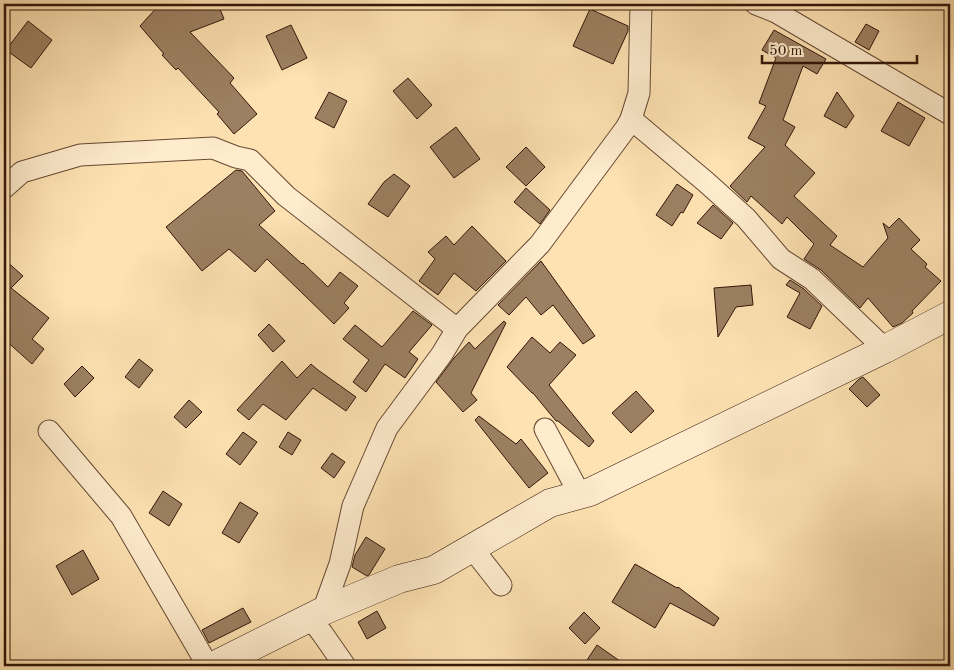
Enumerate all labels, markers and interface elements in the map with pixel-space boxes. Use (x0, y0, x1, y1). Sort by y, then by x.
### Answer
scale bar (762, 32, 916, 64)
text: 50 m (769, 44, 803, 59)

